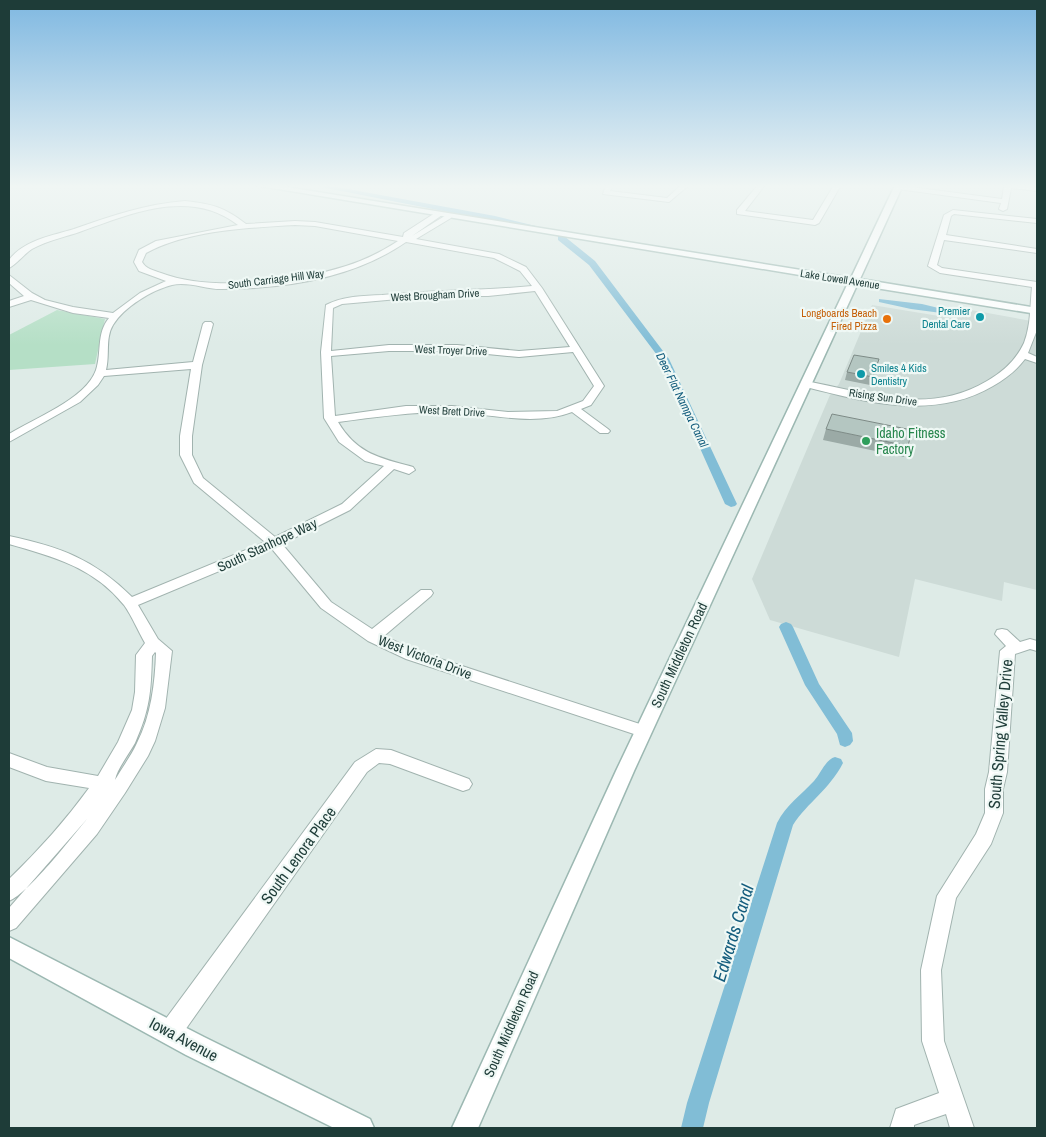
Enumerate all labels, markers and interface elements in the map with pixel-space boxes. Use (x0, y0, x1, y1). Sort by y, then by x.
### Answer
street label: South Carriage Hill Way (227, 266, 325, 292)
street label: Lake Lowell Avenue (799, 266, 881, 292)
street label: West Brougham Drive (390, 286, 480, 304)
place label: Premier Dental Care (922, 304, 970, 331)
place label: Longboards Beach Fired Pizza (801, 306, 877, 333)
marker: Premier Dental Care (974, 311, 986, 323)
marker: Longboards Beach Fired Pizza (881, 313, 893, 325)
street label: West Troyer Drive (415, 342, 487, 358)
water label: Deer Flat Nampa Canal (652, 350, 712, 451)
place label: Smiles 4 Kids Dentistry (871, 361, 927, 388)
marker: Smiles 4 Kids Dentistry (855, 368, 867, 380)
street label: Rising Sun Drive (848, 385, 918, 409)
street label: West Brett Drive (419, 402, 485, 420)
place label: Idaho Fitness Factory (876, 424, 946, 458)
marker: Idaho Fitness Factory (860, 435, 872, 447)
street label: South Stanhope Way (214, 514, 320, 576)
street label: South Middleton Road (647, 599, 711, 711)
street label: West Victoria Drive (375, 631, 475, 683)
street label: South Spring Valley Drive (983, 658, 1017, 810)
street label: South Lenora Place (255, 802, 341, 908)
water label: Edwards Canal (706, 881, 760, 985)
street label: South Middleton Road (480, 968, 542, 1080)
street label: Iowa Avenue (146, 1012, 222, 1066)

